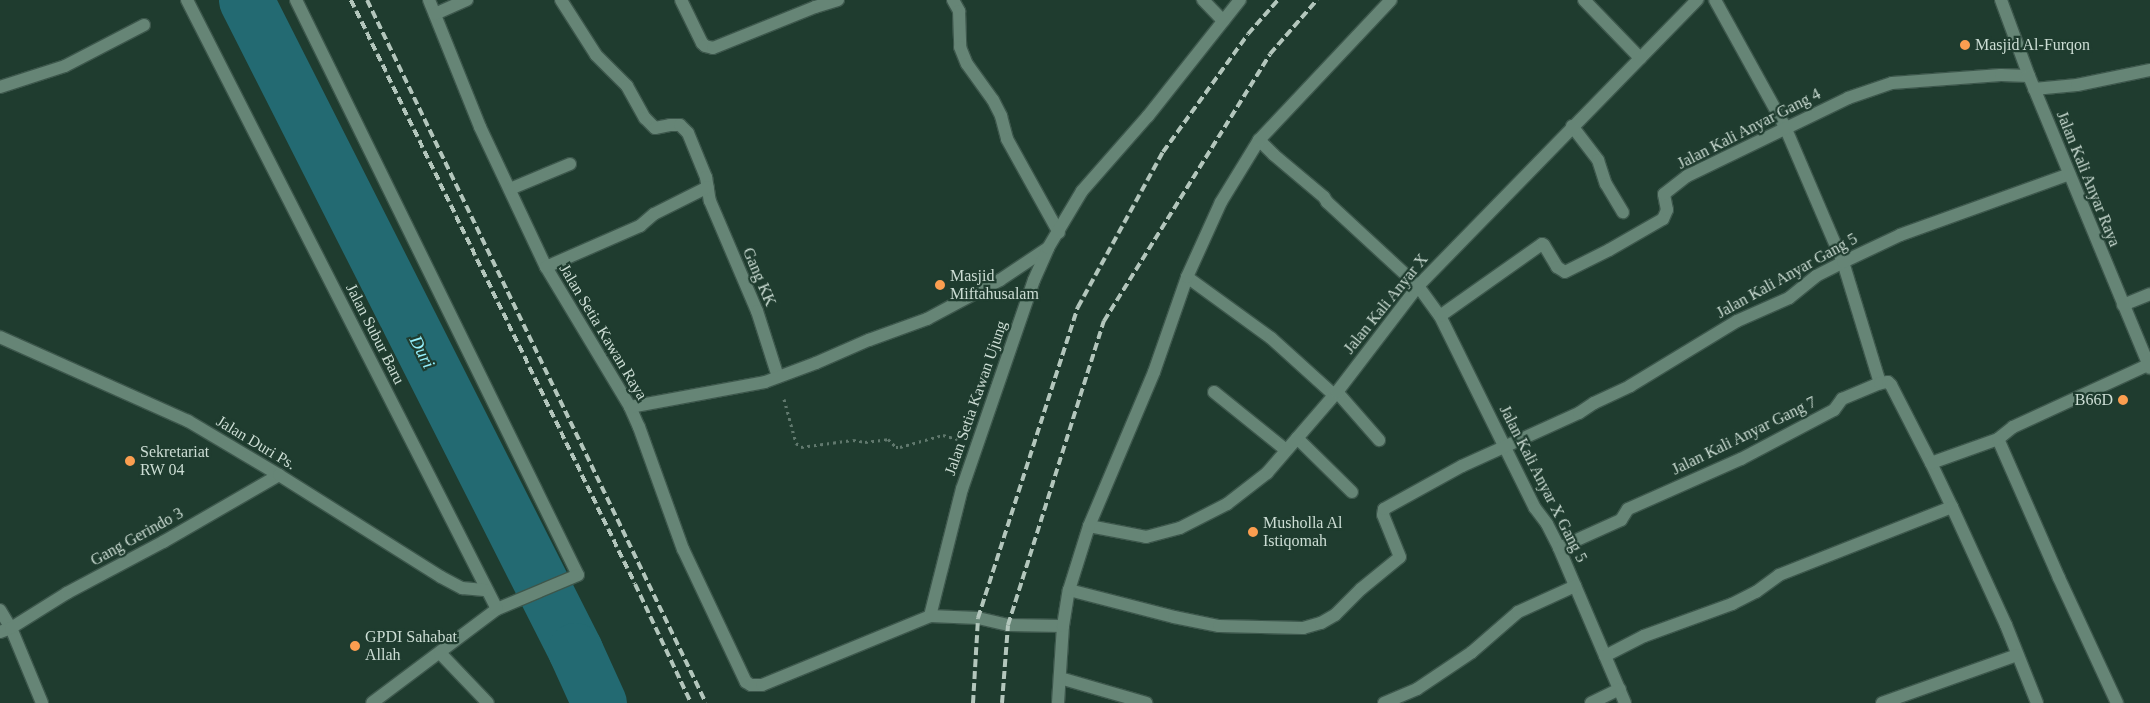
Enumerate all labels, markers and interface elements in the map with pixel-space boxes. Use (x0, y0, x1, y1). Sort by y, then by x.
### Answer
place label: Masjid Al-Furqon (1975, 35, 2091, 55)
marker: Masjid Al-Furqon (1959, 39, 1971, 51)
street label: Jalan Kali Anyar Gang 4 (1674, 84, 1824, 174)
street label: Jalan Kali Anyar Raya (2052, 108, 2124, 250)
street label: Jalan Kali Anyar Gang 5 (1713, 229, 1861, 323)
street label: Gang KK (738, 245, 780, 309)
street label: Jalan Kali Anyar X (1340, 250, 1432, 358)
street label: Jalan Setia Kawan Raya (555, 261, 651, 403)
place label: Masjid Miftahusalam (950, 266, 1039, 304)
marker: Masjid Miftahusalam (934, 279, 946, 291)
street label: Jalan Subur Baru (341, 281, 409, 387)
street label: Jalan Setia Kawan Ujung (941, 318, 1011, 478)
water label: Duri (405, 332, 439, 372)
place label: B66D (2075, 390, 2113, 410)
street label: Jalan Kali Anyar Gang 7 (1668, 393, 1820, 479)
marker: B66D (2117, 394, 2129, 406)
street label: Jalan Kali Anyar X Gang 5 (1495, 402, 1591, 566)
street label: Jalan Duri Ps. (213, 412, 299, 474)
place label: Sekretariat RW 04 (140, 442, 209, 480)
marker: Sekretariat RW 04 (124, 455, 136, 467)
street label: Gang Gerindo 3 (87, 504, 187, 570)
place label: Musholla Al Istiqomah (1263, 513, 1343, 551)
marker: Musholla Al Istiqomah (1247, 526, 1259, 538)
place label: GPDI Sahabat Allah (365, 627, 457, 665)
marker: GPDI Sahabat Allah (349, 640, 361, 652)

